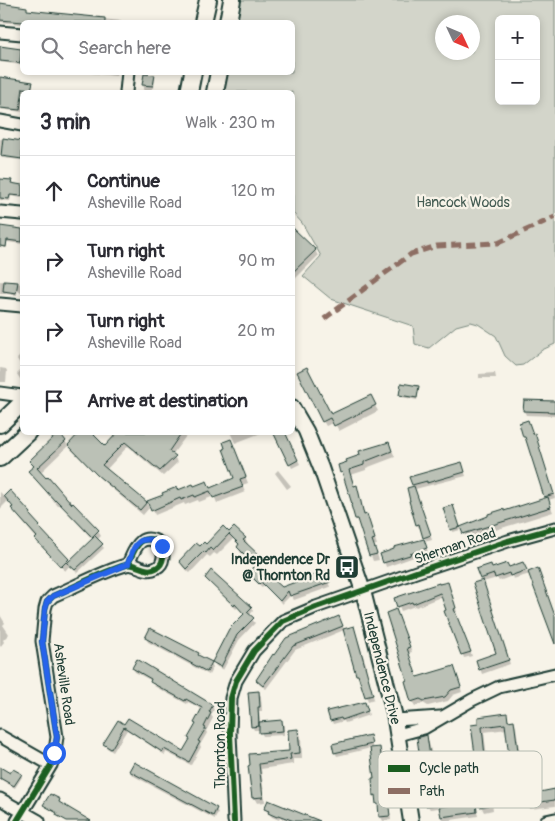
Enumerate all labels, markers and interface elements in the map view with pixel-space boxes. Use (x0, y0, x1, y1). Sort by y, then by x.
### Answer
north arrow (435, 15, 480, 60)
map controls (495, 15, 540, 105)
button: + (495, 15, 540, 60)
search box (20, 20, 295, 75)
icon: search (38, 34, 66, 62)
text: Search here (78, 36, 171, 60)
button: − (495, 60, 540, 105)
text: 3 min (40, 109, 90, 136)
text: Walk · 230 m (185, 113, 275, 133)
text: Continue (87, 169, 160, 193)
icon: ahead (40, 177, 68, 205)
text: 120 m (231, 181, 275, 201)
text: Asheville Road (87, 193, 182, 213)
park label: Hancock Woods (416, 194, 511, 211)
text: Turn right (87, 239, 165, 263)
icon: right (40, 247, 68, 275)
text: 90 m (238, 251, 275, 271)
text: Asheville Road (87, 263, 182, 283)
text: Turn right (87, 309, 165, 333)
icon: right (40, 317, 68, 345)
text: 20 m (237, 321, 275, 341)
text: Asheville Road (87, 333, 182, 353)
icon: arrive (40, 387, 68, 415)
text: Arrive at destination (87, 389, 248, 413)
street label: Sherman Road (412, 524, 498, 568)
route end (151, 535, 174, 558)
place label: Independence Dr @ Thornton Rd (231, 551, 331, 584)
bus stop icon: Independence Dr @ Thornton Rd (334, 554, 360, 580)
street label: Independence Drive (360, 610, 404, 726)
street label: Asheville Road (50, 642, 78, 727)
street label: Thornton Road (212, 701, 229, 789)
route start (43, 742, 66, 765)
legend (378, 751, 542, 808)
text: Cycle path (419, 760, 479, 777)
text: Path (419, 783, 444, 800)

